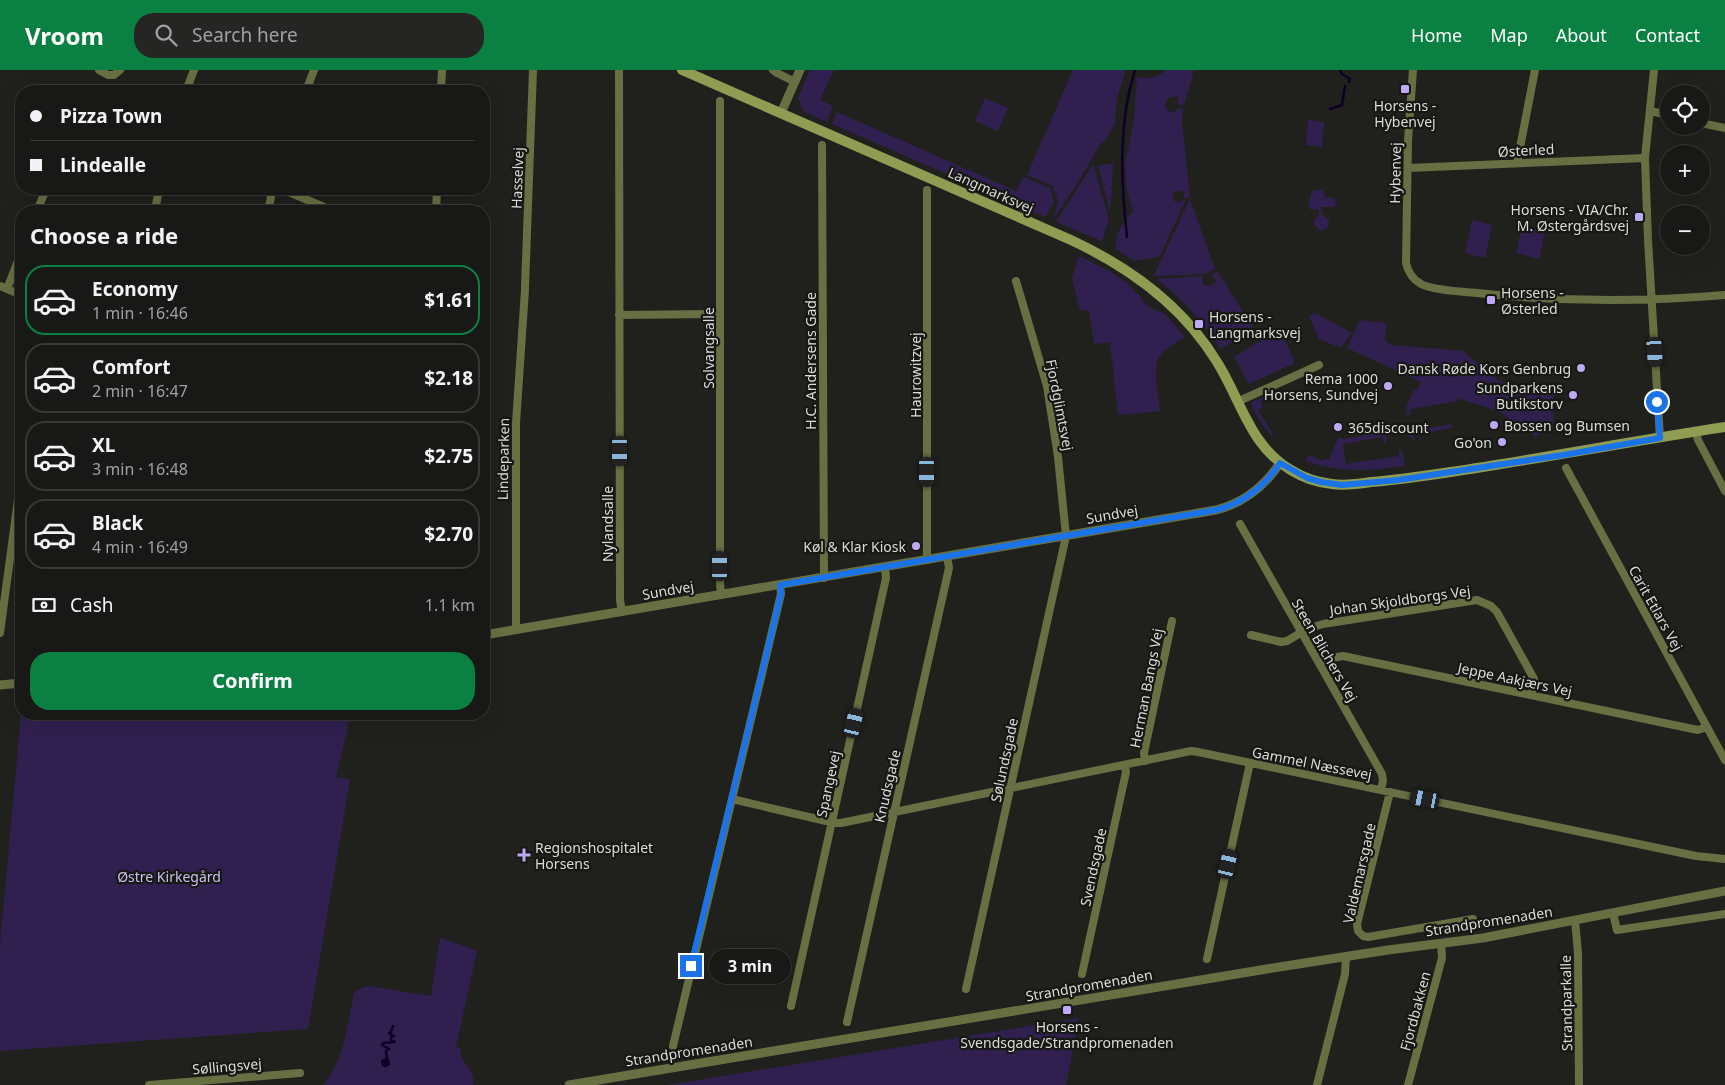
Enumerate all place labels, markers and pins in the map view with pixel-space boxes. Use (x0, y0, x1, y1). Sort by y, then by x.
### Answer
marker: Horsens - Hybenvej (1399, 83, 1411, 95)
place label: Horsens - Hybenvej (1374, 96, 1436, 131)
place label: Horsens - VIA/Chr. M. Østergårdsvej (1511, 200, 1629, 235)
marker: Horsens - VIA/Chr. M. Østergårdsvej (1633, 211, 1645, 223)
place label: Horsens - Østerled (1501, 283, 1564, 318)
marker: Horsens - Østerled (1485, 294, 1497, 306)
place label: Horsens - Langmarksvej (1209, 307, 1301, 342)
marker: Horsens - Langmarksvej (1193, 318, 1205, 330)
place label: Dansk Røde Kors Genbrug (1397, 359, 1571, 378)
marker: Dansk Røde Kors Genbrug (1575, 362, 1587, 374)
place label: Rema 1000 Horsens, Sundvej (1264, 369, 1378, 404)
place label: Sundparkens Butikstorv (1476, 378, 1564, 413)
marker: Rema 1000 Horsens, Sundvej (1382, 380, 1394, 392)
marker: Sundparkens Butikstorv (1567, 389, 1579, 401)
place label: Bossen og Bumsen (1504, 416, 1630, 435)
place label: 365discount (1348, 418, 1429, 437)
marker: Bossen og Bumsen (1488, 419, 1500, 431)
marker: 365discount (1332, 421, 1344, 433)
place label: Go'on (1454, 433, 1492, 452)
marker: Go'on (1496, 436, 1508, 448)
place label: Køl & Klar Kiosk (803, 537, 907, 556)
marker: Køl & Klar Kiosk (910, 540, 922, 552)
place label: Regionshospitalet Horsens (535, 838, 653, 873)
marker: Regionshospitalet Horsens (517, 848, 531, 862)
marker: Horsens - Svendsgade/Strandpromenaden (1061, 1004, 1073, 1016)
place label: Horsens - Svendsgade/Strandpromenaden (960, 1017, 1174, 1052)

